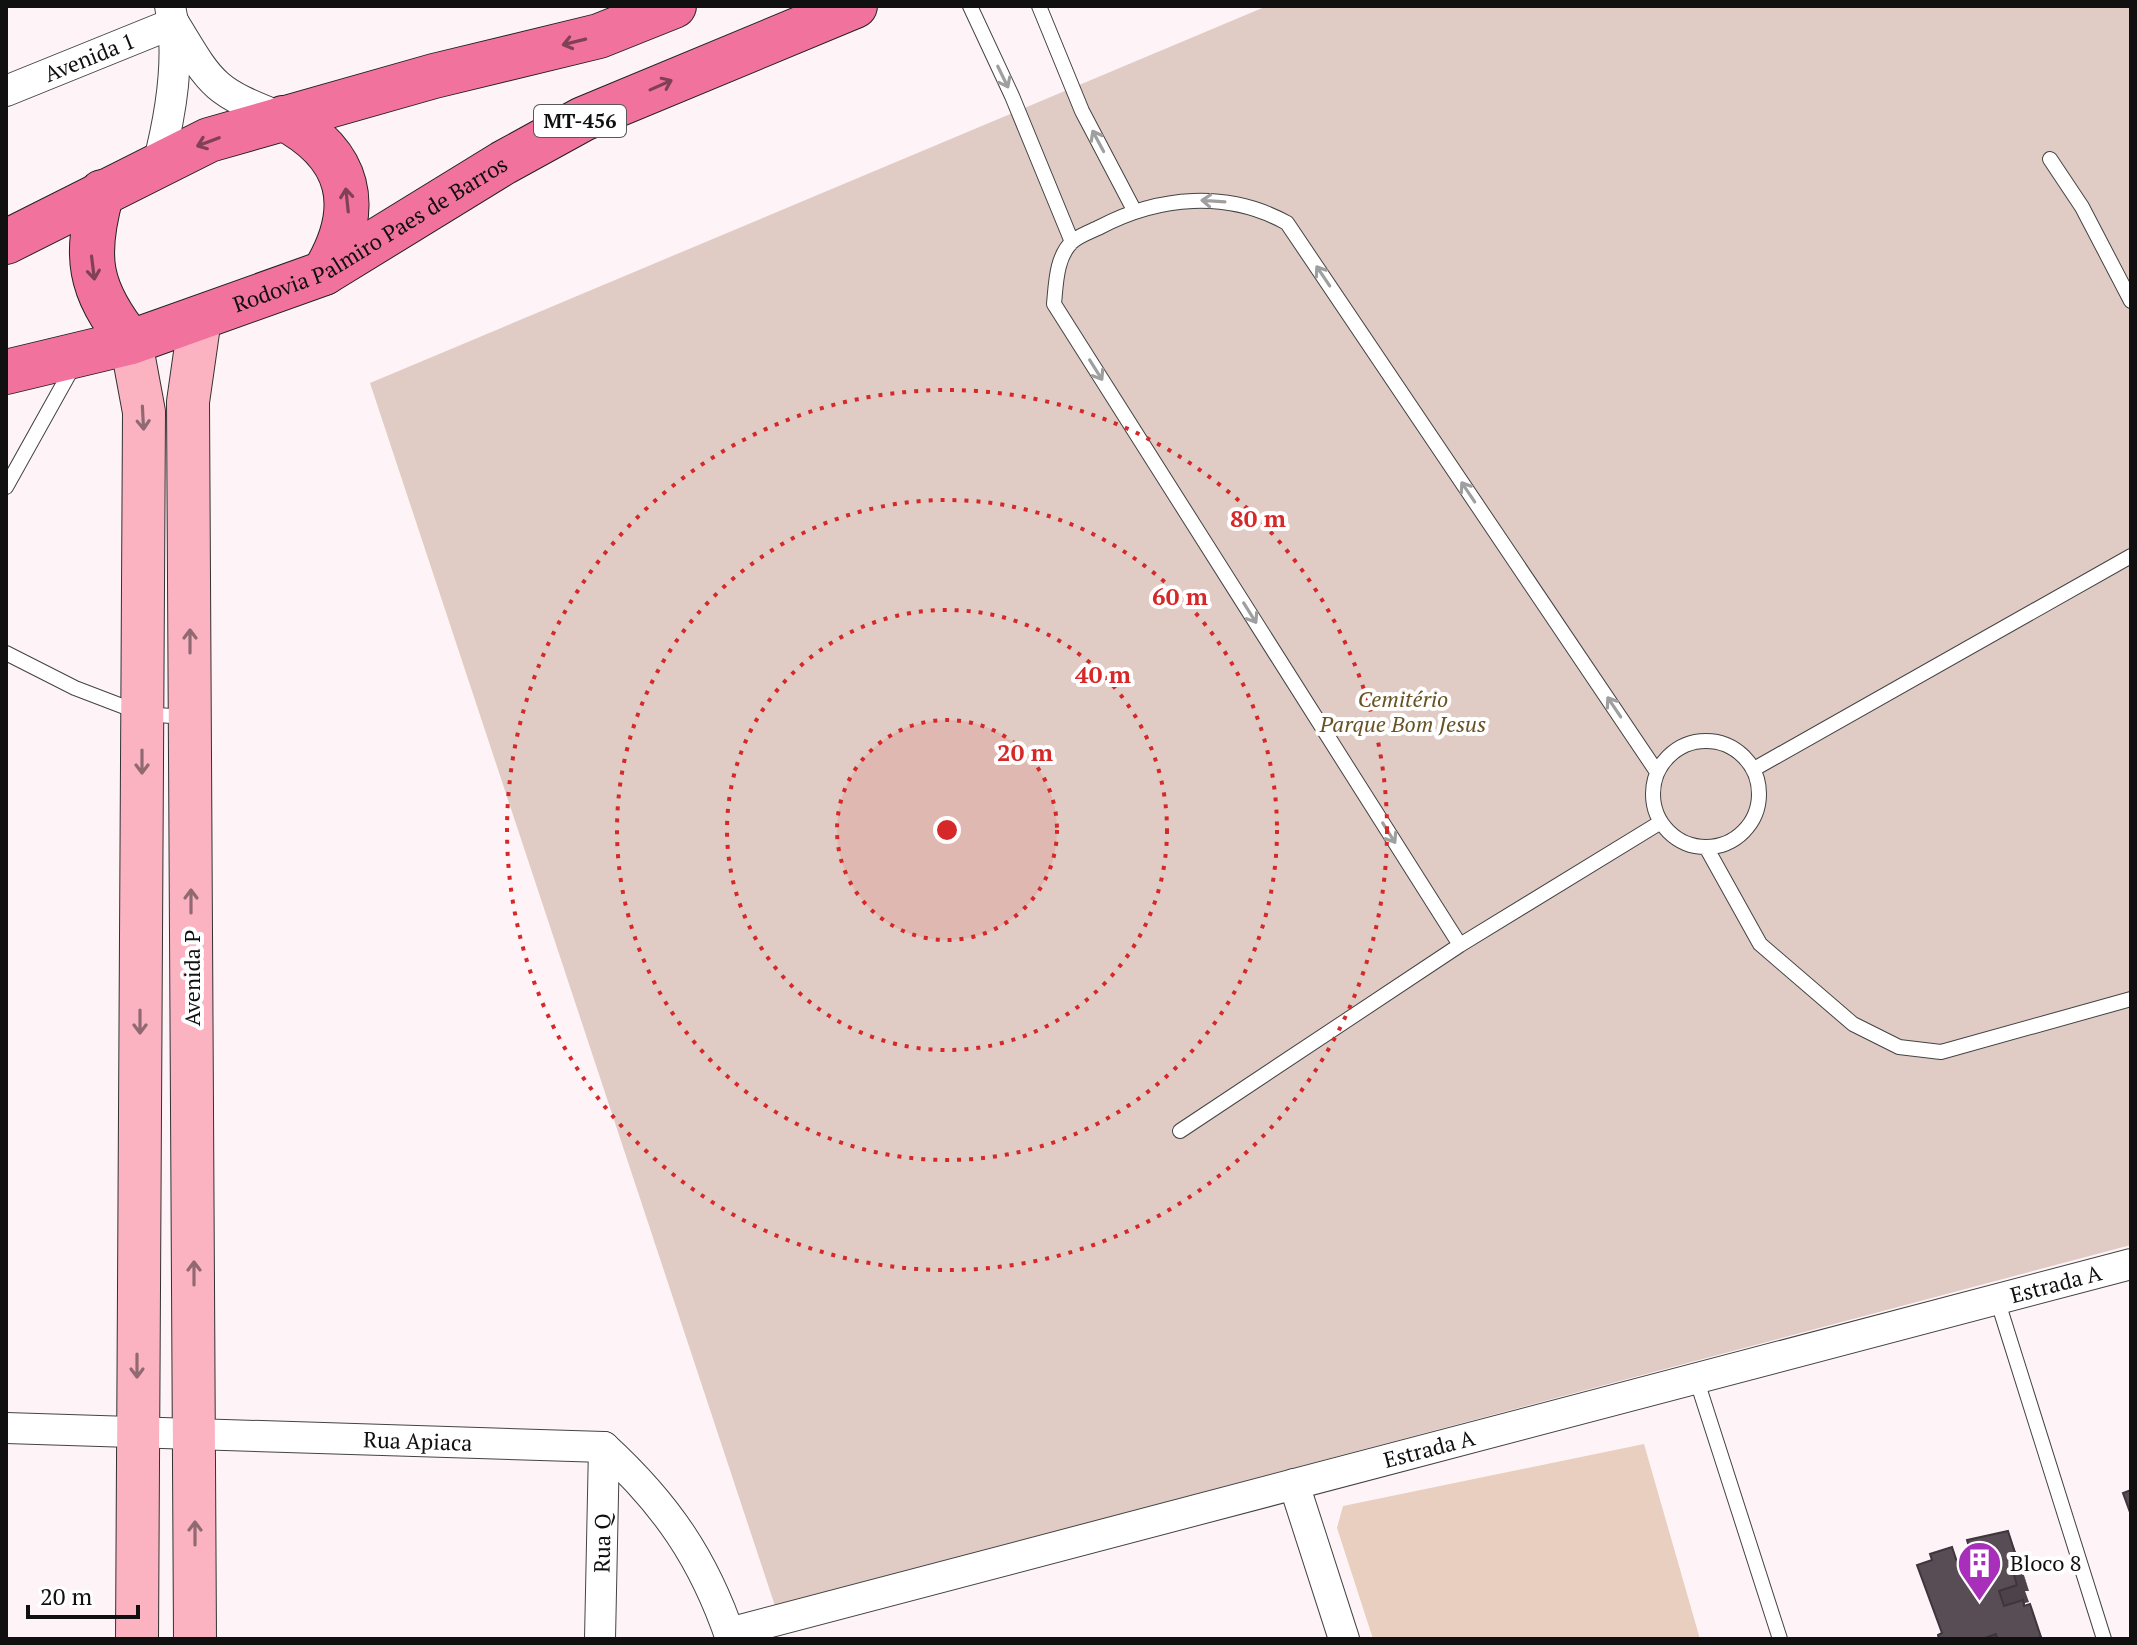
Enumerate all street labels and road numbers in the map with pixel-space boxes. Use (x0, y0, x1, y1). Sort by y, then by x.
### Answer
street label: Avenida 1 (40, 25, 139, 88)
road number: MT-456 (534, 105, 626, 137)
street label: Rodovia Palmiro Paes de Barros (229, 149, 513, 318)
street label: Avenida P (177, 930, 206, 1026)
street label: Estrada A (2007, 1257, 2105, 1309)
street label: Estrada A (1380, 1422, 1479, 1474)
street label: Rua Apiaca (363, 1424, 473, 1457)
street label: Rua Q (586, 1512, 617, 1573)

